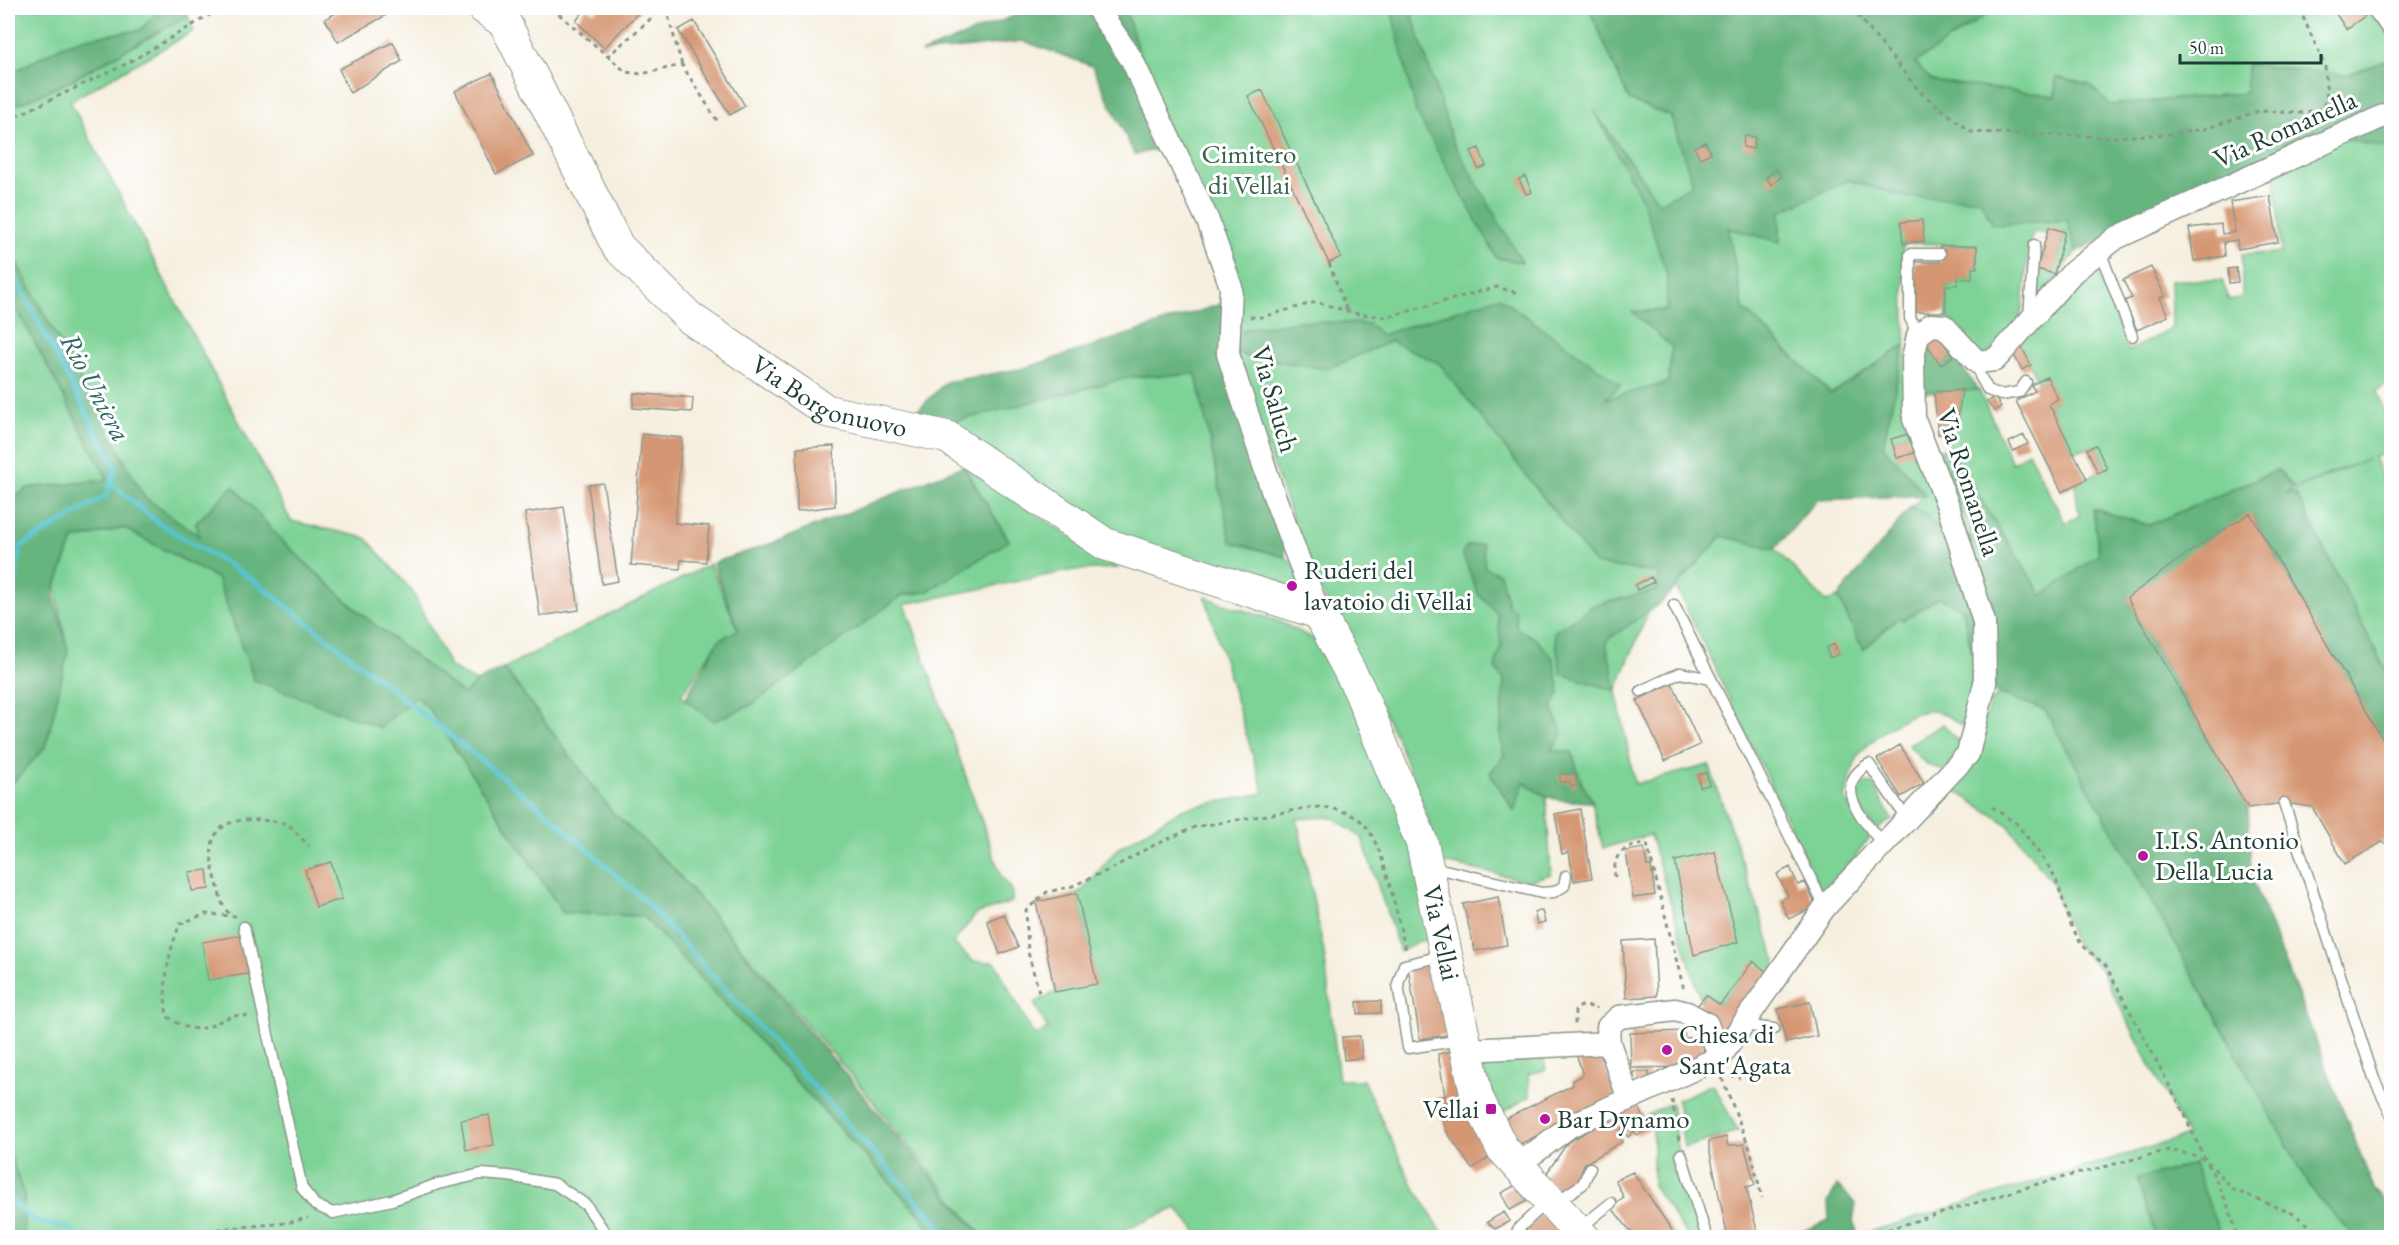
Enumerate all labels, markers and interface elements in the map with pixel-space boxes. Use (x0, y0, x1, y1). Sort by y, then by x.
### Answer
scale bar (2180, 27, 2321, 65)
text: 50 m (2189, 36, 2224, 59)
street label: Via Romanella (2208, 81, 2362, 176)
park label: Cimitero di Vellai (1202, 136, 1296, 202)
water label: Rio Uniera (52, 326, 140, 448)
street label: Via Saluch (1244, 341, 1307, 456)
street label: Via Borgonuovo (744, 347, 910, 445)
street label: Via Romanella (1929, 404, 2010, 560)
place label: Ruderi del lavatoio di Vellai (1304, 552, 1473, 618)
marker: Ruderi del lavatoio di Vellai (1285, 579, 1299, 593)
place label: I.I.S. Antonio Della Lucia (2155, 822, 2299, 888)
marker: I.I.S. Antonio Della Lucia (2136, 849, 2150, 863)
street label: Via Vellai (1415, 882, 1469, 984)
place label: Chiesa di Sant'Agata (1679, 1016, 1791, 1082)
marker: Chiesa di Sant'Agata (1660, 1043, 1674, 1057)
place label: Vellai (1423, 1091, 1479, 1126)
place label: Bar Dynamo (1557, 1101, 1690, 1136)
marker: Vellai (1484, 1102, 1498, 1116)
marker: Bar Dynamo (1538, 1112, 1552, 1126)

